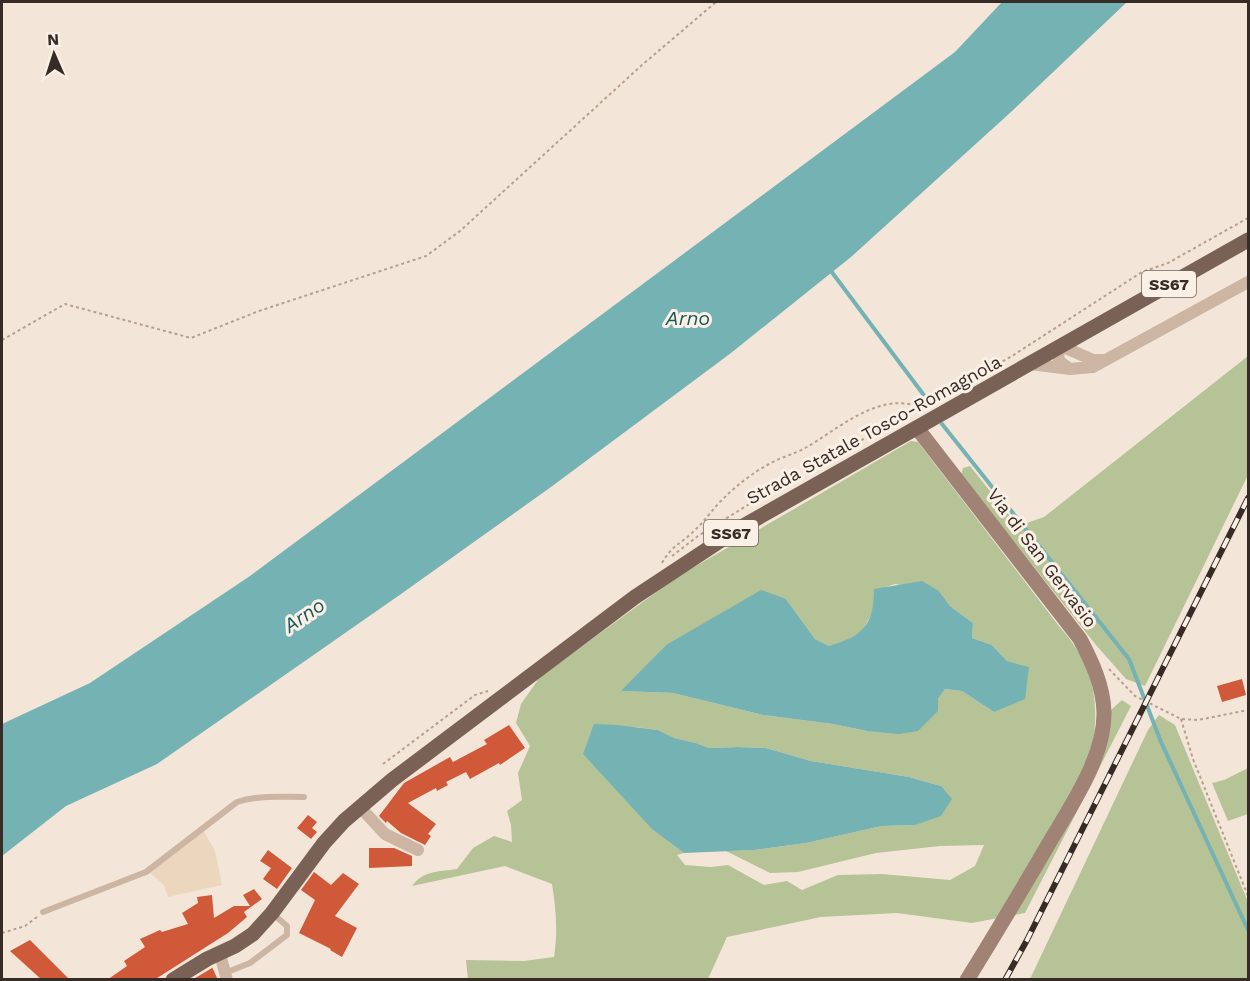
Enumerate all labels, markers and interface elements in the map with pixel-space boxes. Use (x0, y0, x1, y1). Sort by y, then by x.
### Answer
north arrow (24, 24, 84, 84)
text: N (47, 30, 60, 49)
road number: SS67 (1142, 271, 1196, 297)
water label: Arno (665, 306, 710, 330)
street label: Strada Statale Tosco-Romagnola (743, 351, 1005, 509)
street label: Via di San Gervasio (983, 484, 1102, 631)
road number: SS67 (704, 520, 758, 546)
water label: Arno (278, 593, 329, 638)

